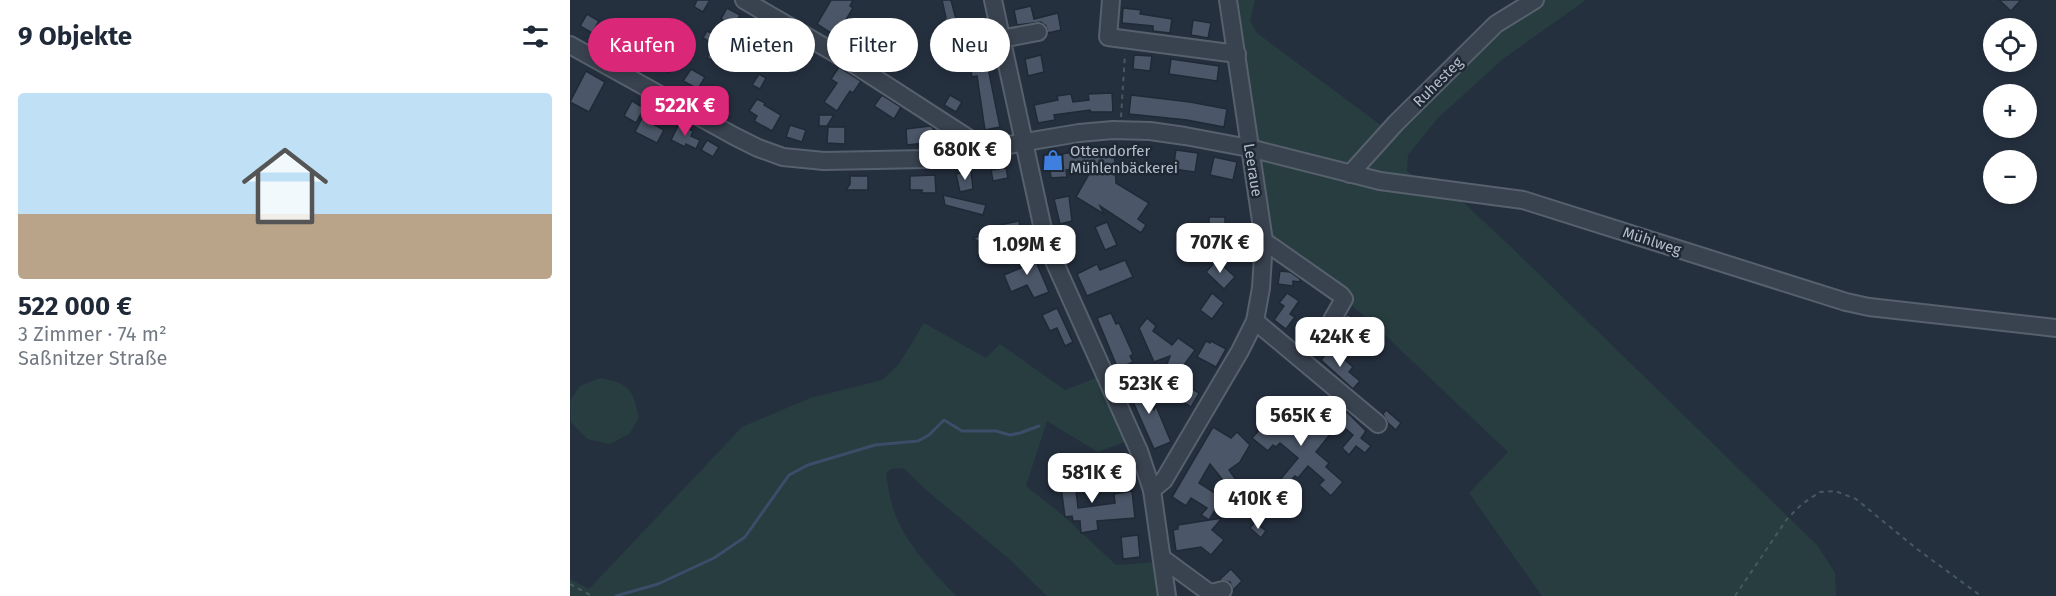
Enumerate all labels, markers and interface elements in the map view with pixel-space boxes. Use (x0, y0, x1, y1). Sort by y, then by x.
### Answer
chip: Kaufen (588, 18, 696, 72)
chip: Mieten (708, 18, 815, 72)
chip: Filter (827, 18, 918, 72)
chip: Neu (930, 18, 1010, 72)
map controls (1983, 18, 2037, 204)
button: locate (1983, 18, 2037, 72)
icon: filters (519, 20, 552, 53)
text: 9 Objekte (18, 21, 132, 52)
street label: Ruhesteg (1409, 53, 1467, 111)
button: + (1983, 84, 2037, 138)
pin: 522K € (636, 86, 734, 137)
text: 522K € (655, 93, 715, 117)
pin: 680K € (916, 130, 1014, 181)
icon: home (231, 132, 339, 240)
text: 680K € (933, 137, 997, 161)
place label: Ottendorfer Mühlenbäckerei (1070, 142, 1178, 177)
street label: Leeraue (1240, 142, 1266, 198)
shop icon: Ottendorfer Mühlenbäckerei (1041, 148, 1065, 172)
button: − (1983, 150, 2037, 204)
pin: 707K € (1171, 223, 1269, 274)
street label: Mühlweg (1621, 223, 1684, 259)
pin: 1.09M € (972, 225, 1082, 276)
text: 707K € (1190, 230, 1250, 254)
text: 1.09M € (993, 232, 1061, 256)
text: 522 000 € (18, 291, 132, 322)
pin: 424K € (1291, 317, 1389, 368)
text: 3 Zimmer · 74 m² (18, 322, 167, 346)
text: 424K € (1309, 324, 1371, 348)
text: Saßnitzer Straße (18, 346, 168, 370)
pin: 523K € (1100, 364, 1198, 415)
text: 523K € (1119, 371, 1179, 395)
pin: 565K € (1252, 396, 1350, 447)
text: 565K € (1270, 403, 1332, 427)
pin: 581K € (1043, 453, 1141, 504)
text: 581K € (1062, 460, 1122, 484)
pin: 410K € (1209, 479, 1307, 530)
text: 410K € (1228, 486, 1288, 510)

